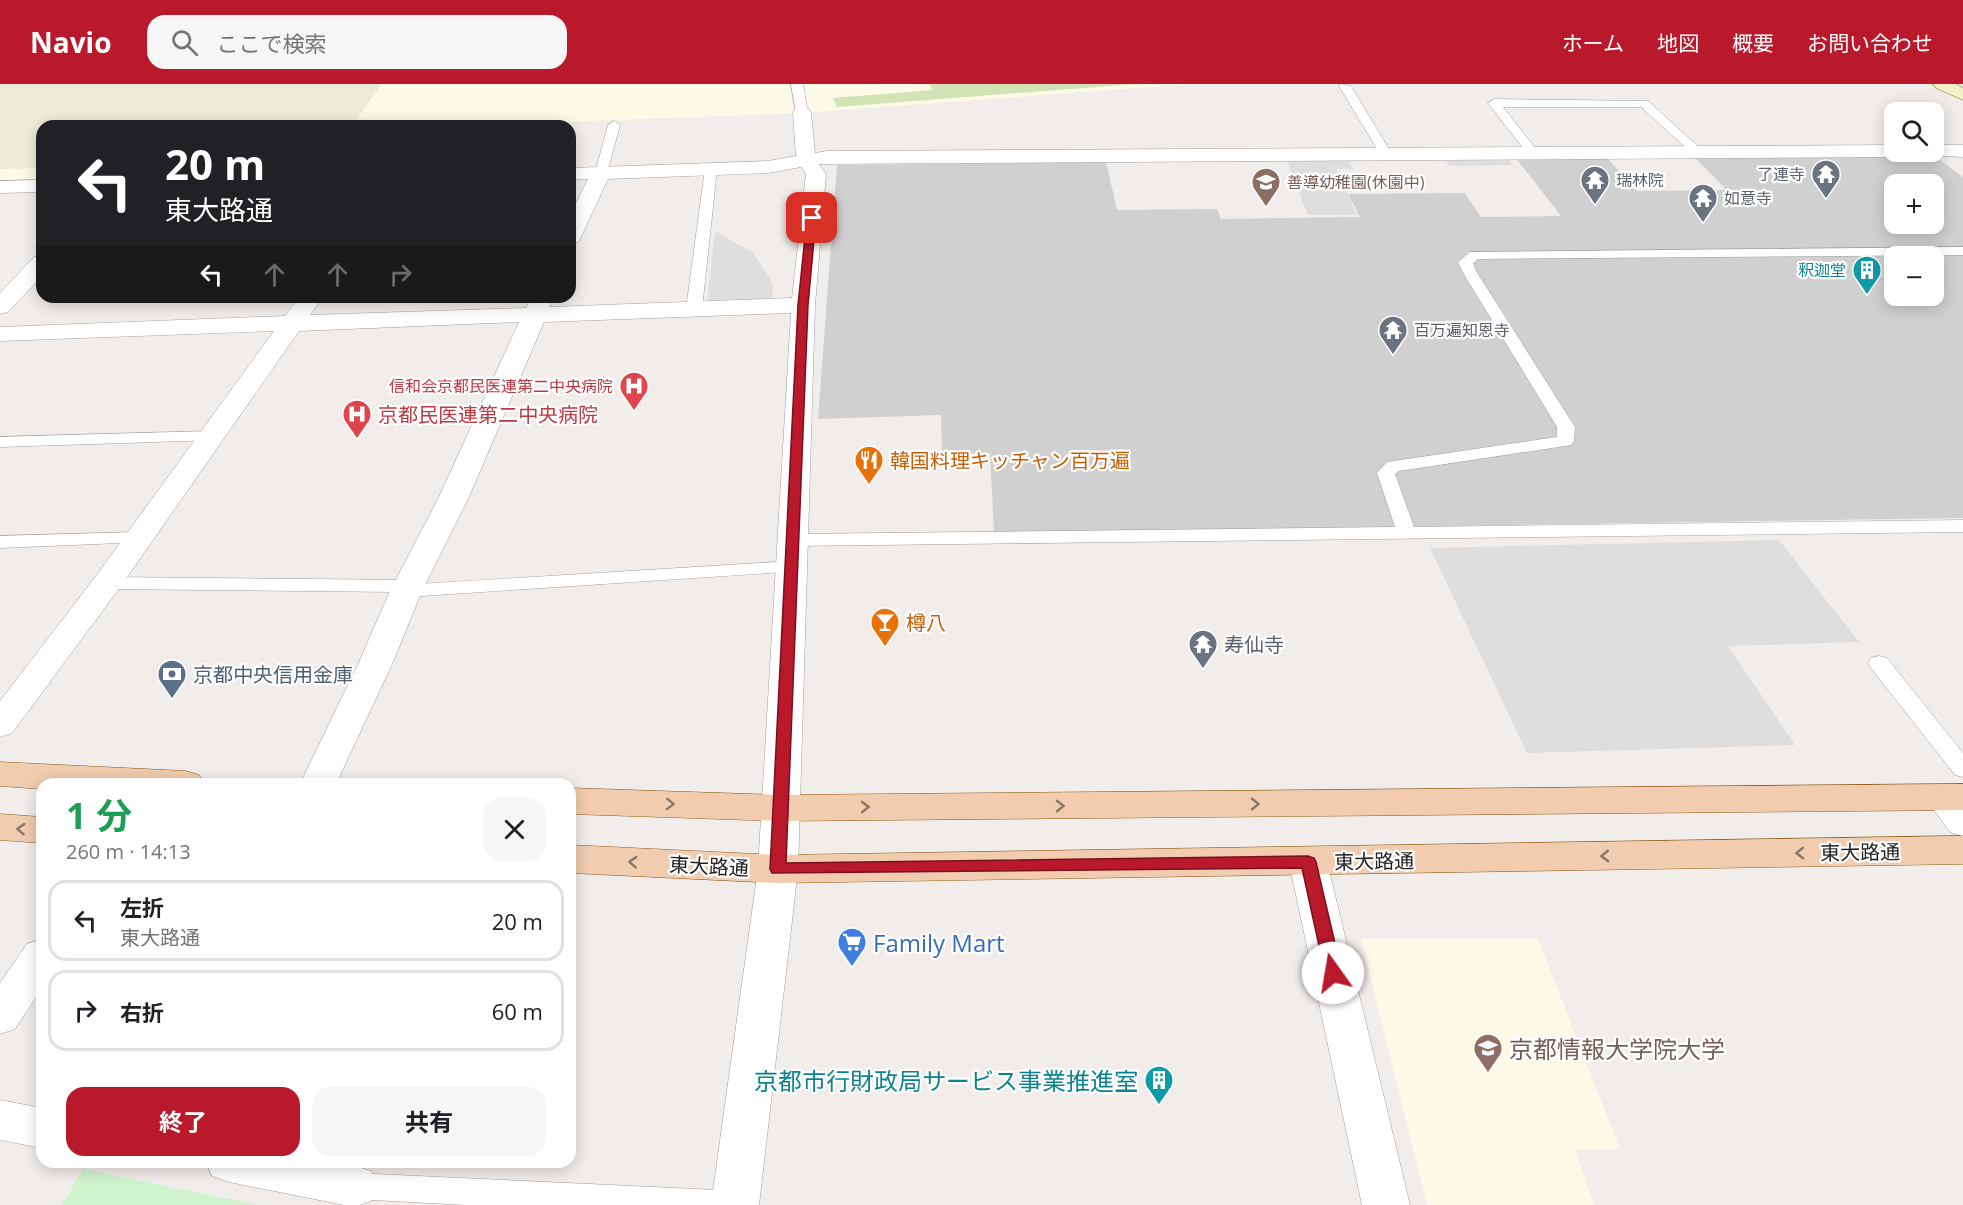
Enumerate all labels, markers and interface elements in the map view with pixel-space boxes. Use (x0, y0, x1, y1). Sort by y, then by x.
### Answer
search box (147, 15, 567, 69)
text: Navio (30, 23, 111, 61)
icon: search (168, 26, 201, 59)
text: ここで検索 (216, 28, 327, 58)
text: ホーム (1562, 29, 1624, 57)
text: 地図 (1657, 29, 1699, 57)
text: 概要 (1732, 29, 1774, 57)
text: お問い合わせ (1807, 29, 1933, 57)
map controls (1884, 102, 1944, 306)
button: search (1884, 102, 1944, 162)
text: 20 m (165, 135, 265, 192)
icon: left (66, 144, 144, 222)
temple icon: 了連寺 (1810, 158, 1842, 200)
place label: 了連寺 (1757, 163, 1805, 185)
temple icon: 瑞林院 (1579, 164, 1611, 206)
school or university icon: 善導幼稚園(休園中) (1250, 166, 1282, 208)
place label: 瑞林院 (1616, 169, 1664, 191)
place label: 善導幼稚園(休園中) (1287, 171, 1425, 193)
button: + (1884, 174, 1944, 234)
temple icon: 如意寺 (1687, 182, 1719, 224)
place label: 如意寺 (1724, 187, 1772, 209)
text: 東大路通 (165, 191, 273, 228)
pin (786, 192, 837, 243)
icon: arrive (795, 201, 828, 234)
button: − (1884, 246, 1944, 306)
building icon: 釈迦堂 (1851, 254, 1883, 296)
icon: left (195, 258, 228, 291)
icon: ahead (258, 258, 291, 291)
icon: ahead (321, 258, 354, 291)
icon: right (384, 258, 417, 291)
place label: 釈迦堂 (1798, 259, 1846, 281)
temple icon: 百万遍知恩寺 (1377, 314, 1409, 356)
place label: 百万遍知恩寺 (1414, 319, 1510, 341)
hospital icon: 信和会京都民医連第二中央病院 (618, 370, 650, 412)
place label: 信和会京都民医連第二中央病院 (389, 375, 613, 397)
hospital icon: 京都民医連第二中央病院 (341, 398, 373, 440)
place label: 京都民医連第二中央病院 (378, 401, 598, 428)
restaurant icon: 韓国料理キッチャン百万遍 (853, 444, 885, 486)
place label: 韓国料理キッチャン百万遍 (890, 447, 1130, 474)
bar icon: 樽八 (869, 606, 901, 648)
place label: 樽八 (906, 609, 946, 636)
temple icon: 寿仙寺 (1187, 628, 1219, 670)
place label: 寿仙寺 (1224, 631, 1284, 658)
bank icon: 京都中央信用金庫 (156, 658, 188, 700)
place label: 京都中央信用金庫 (193, 661, 353, 688)
text: 1 分 (66, 791, 132, 840)
button: close (483, 798, 546, 861)
one-way arrow (666, 798, 675, 811)
one-way arrow (1251, 798, 1260, 810)
one-way arrow (1056, 799, 1065, 812)
one-way arrow (861, 801, 870, 813)
one-way arrow (16, 823, 26, 836)
text: 260 m · 14:13 (66, 838, 191, 865)
street label: 東大路通 (1820, 838, 1900, 866)
street label: 東大路通 (1334, 847, 1414, 875)
one-way arrow (1795, 847, 1804, 859)
street label: 東大路通 (668, 850, 750, 882)
one-way arrow (1600, 850, 1609, 863)
one-way arrow (628, 856, 637, 869)
text: 左折 (120, 892, 164, 922)
icon: left (69, 904, 102, 937)
text: 20 m (492, 906, 543, 936)
text: 東大路通 (120, 924, 200, 951)
supermarket icon: Family Mart (836, 926, 868, 968)
place label: Family Mart (873, 926, 1005, 959)
position arrow (1301, 941, 1365, 1005)
icon: right (69, 994, 102, 1027)
text: 60 m (492, 996, 543, 1026)
text: 右折 (120, 997, 164, 1027)
school or university icon: 京都情報大学院大学 (1472, 1032, 1504, 1074)
place label: 京都情報大学院大学 (1509, 1032, 1725, 1065)
place label: 京都市行財政局サービス事業推進室 (754, 1064, 1138, 1097)
building icon: 京都市行財政局サービス事業推進室 (1143, 1064, 1175, 1106)
button: 終了 (66, 1087, 300, 1156)
button: 共有 (312, 1087, 546, 1156)

